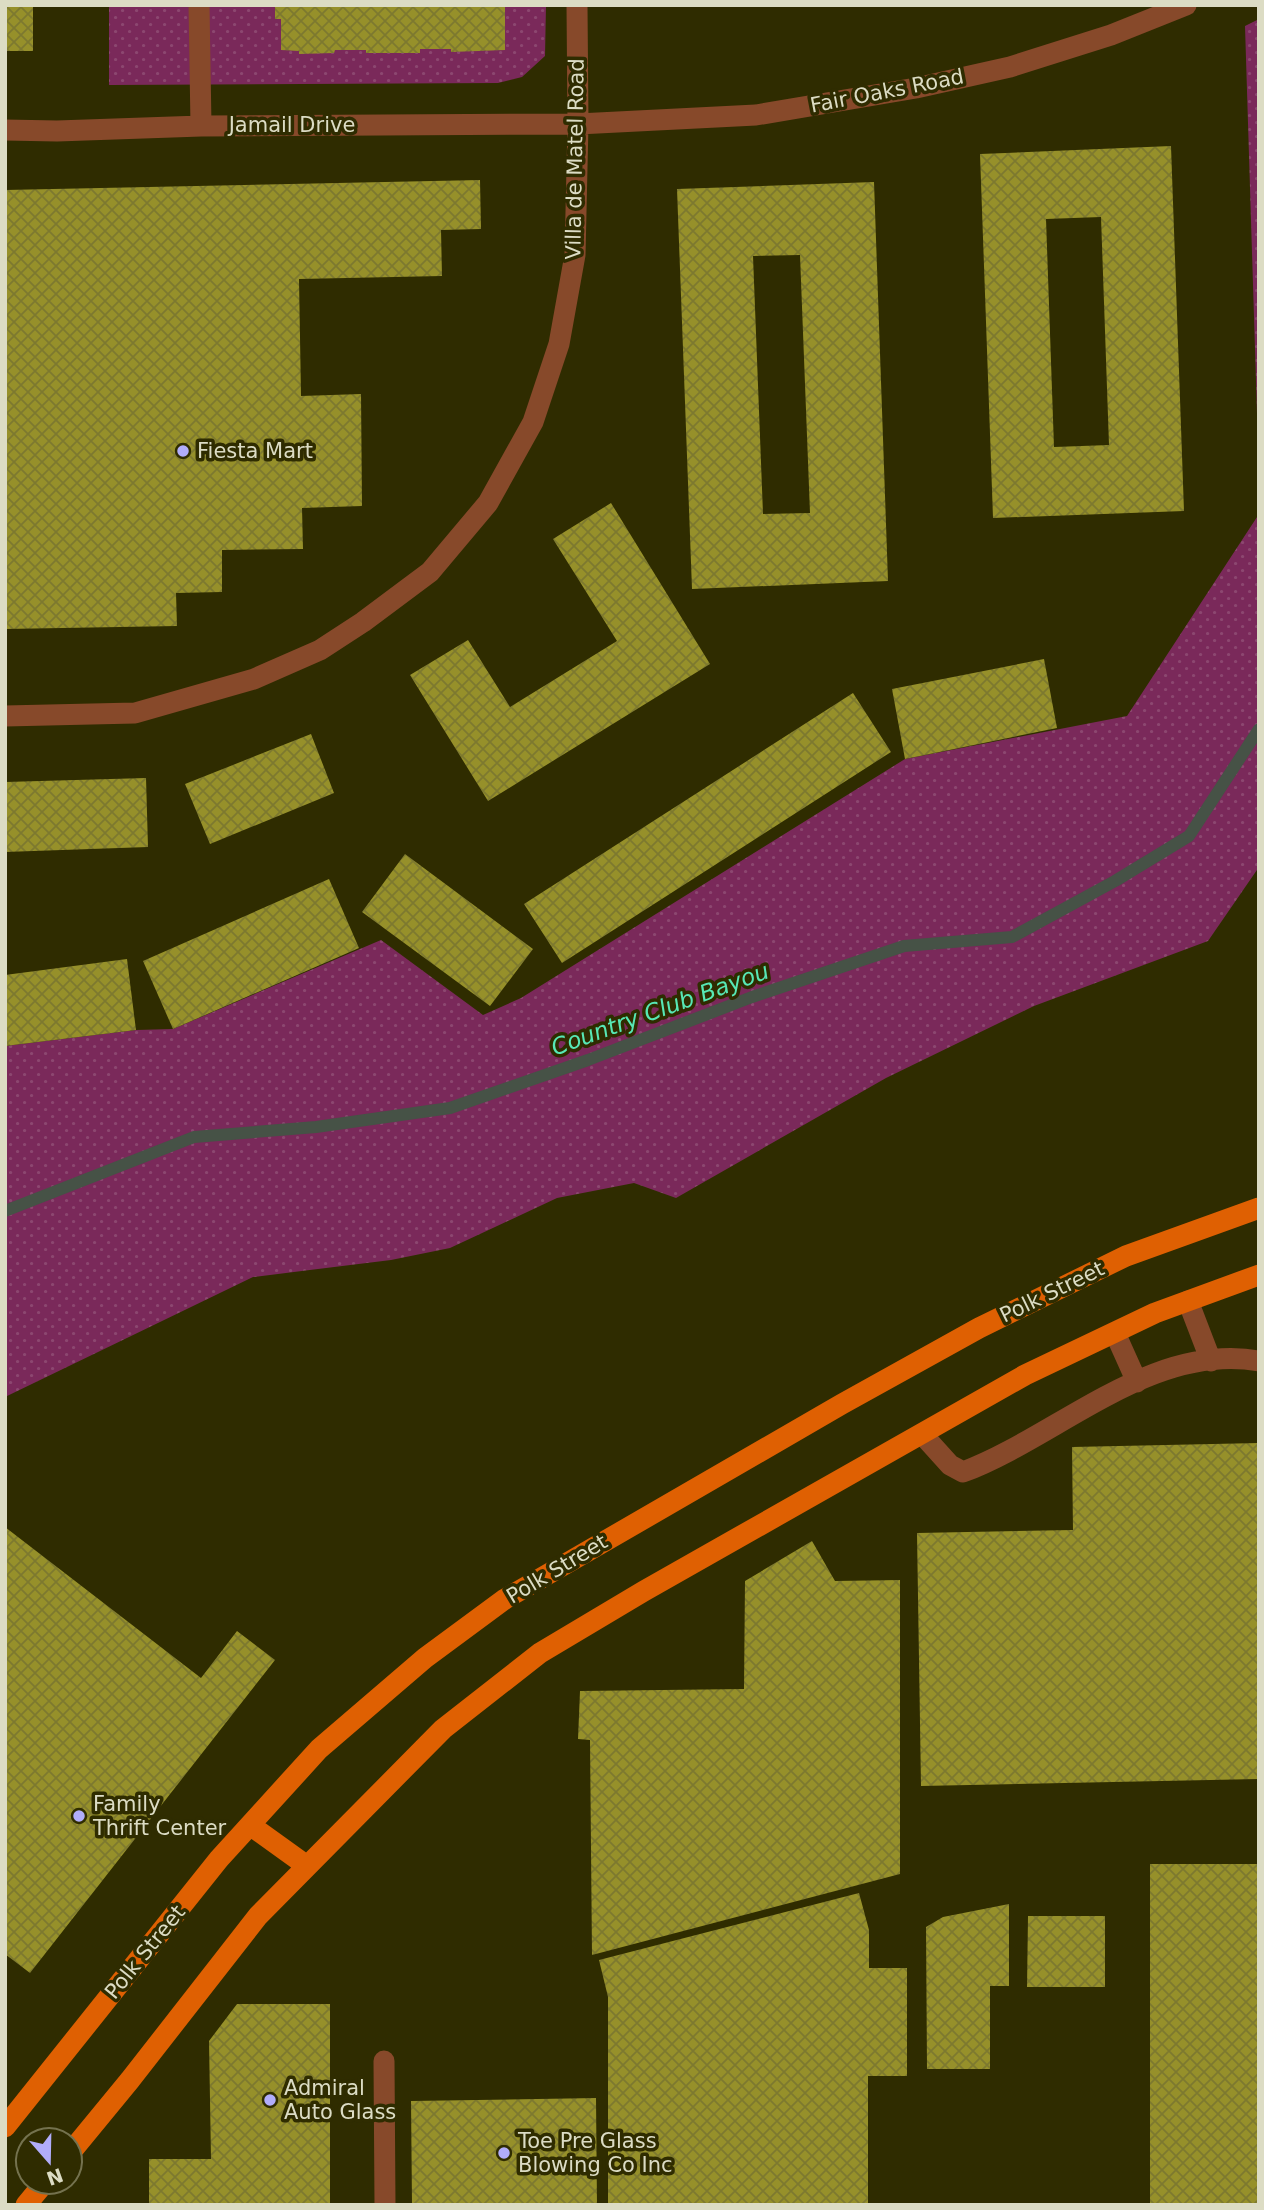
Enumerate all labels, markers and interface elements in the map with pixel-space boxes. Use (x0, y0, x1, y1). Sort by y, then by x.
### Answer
street label: Villa de Matel Road (561, 58, 589, 260)
street label: Fair Oaks Road (808, 64, 966, 118)
street label: Jamail Drive (227, 113, 355, 137)
place label: Fiesta Mart (197, 439, 313, 463)
marker: Fiesta Mart (175, 443, 191, 459)
water label: Country Club Bayou (548, 957, 772, 1061)
street label: Polk Street (996, 1256, 1108, 1328)
street label: Polk Street (502, 1530, 612, 1608)
place label: Family Thrift Center (92, 1792, 227, 1840)
marker: Family Thrift Center (71, 1808, 87, 1824)
street label: Polk Street (100, 1900, 190, 2004)
place label: Admiral Auto Glass (284, 2076, 396, 2124)
marker: Admiral Auto Glass (262, 2092, 278, 2108)
north arrow (14, 2126, 84, 2196)
place label: Toe Pre Glass Blowing Co Inc (517, 2129, 673, 2177)
marker: Toe Pre Glass Blowing Co Inc (496, 2145, 512, 2161)
text: N (44, 2164, 66, 2190)

